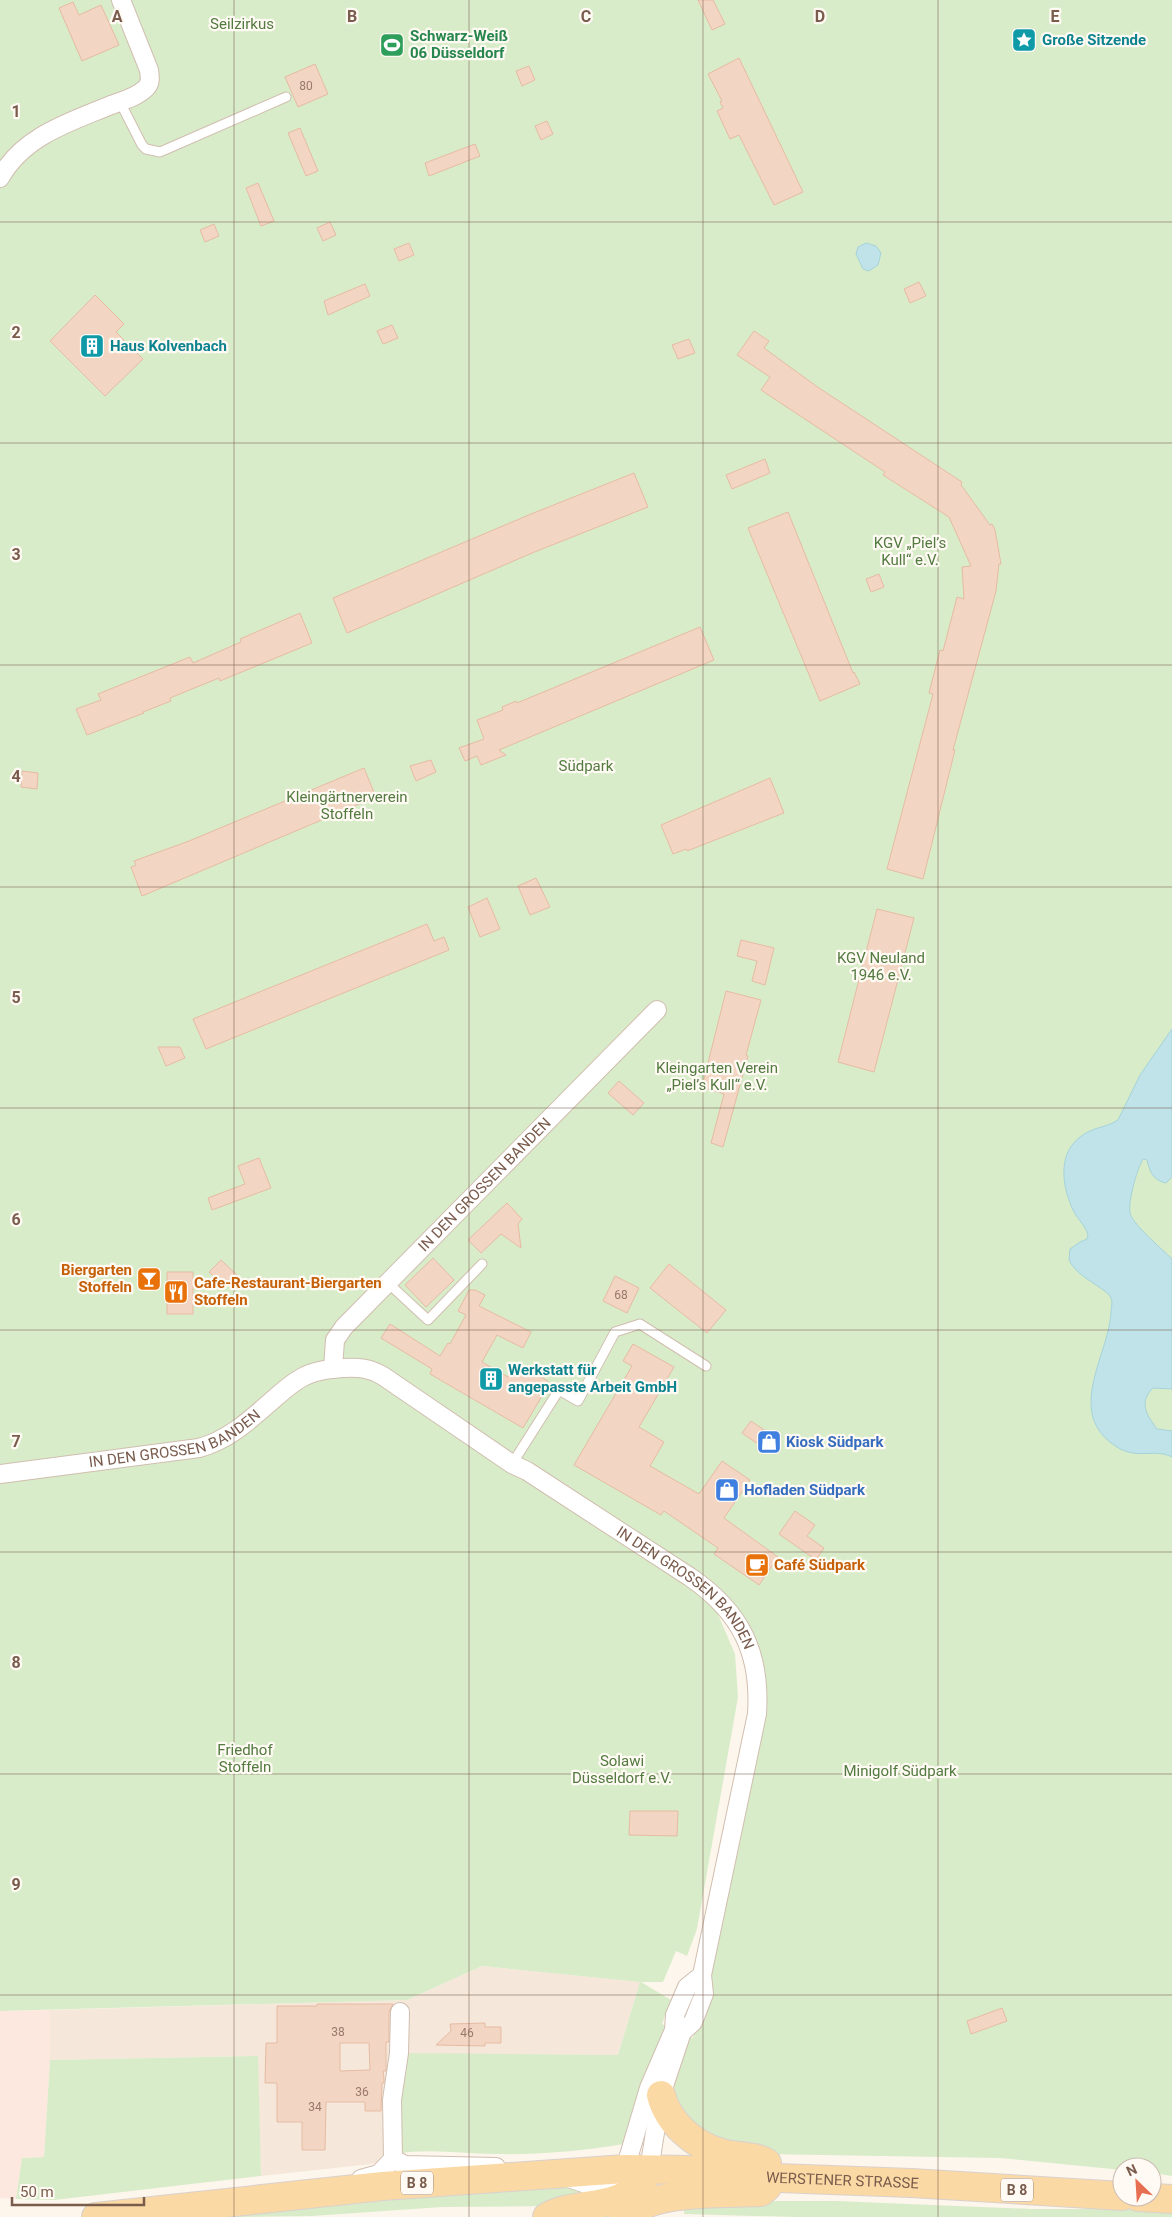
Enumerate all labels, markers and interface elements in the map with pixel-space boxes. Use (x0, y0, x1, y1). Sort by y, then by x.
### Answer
text: A (112, 7, 123, 26)
text: B (347, 7, 357, 26)
text: C (581, 7, 591, 26)
text: D (815, 7, 825, 26)
text: E (1051, 7, 1060, 26)
park label: Seilzirkus (210, 15, 274, 33)
place label: Schwarz-Weiß 06 Düsseldorf (410, 27, 508, 62)
place icon: Große Sitzende (1011, 27, 1037, 53)
place label: Große Sitzende (1042, 31, 1146, 49)
sports icon: Schwarz-Weiß 06 Düsseldorf (379, 32, 405, 58)
house number: 80 (299, 79, 313, 93)
text: 1 (11, 102, 21, 121)
text: 2 (11, 323, 21, 342)
building icon: Haus Kolvenbach (79, 333, 105, 359)
place label: Haus Kolvenbach (110, 337, 227, 355)
park label: KGV „Piel’s Kull“ e.V. (874, 534, 946, 569)
text: 3 (11, 545, 21, 564)
park label: Südpark (559, 757, 614, 775)
text: 4 (11, 767, 21, 786)
park label: Kleingärtnerverein Stoffeln (286, 788, 408, 823)
park label: KGV Neuland 1946 e.V. (837, 949, 925, 984)
text: 5 (11, 988, 21, 1007)
park label: Kleingarten Verein „Piel’s Kull“ e.V. (656, 1059, 778, 1094)
street label: IN DEN GROSSEN BANDEN (415, 1114, 555, 1255)
text: 6 (11, 1210, 21, 1229)
place label: Biergarten Stoffeln (61, 1261, 132, 1296)
bar icon: Biergarten Stoffeln (136, 1266, 162, 1292)
place label: Cafe-Restaurant-Biergarten Stoffeln (194, 1274, 382, 1309)
restaurant icon: Cafe-Restaurant-Biergarten Stoffeln (163, 1279, 189, 1305)
house number: 68 (614, 1288, 628, 1302)
place label: Werkstatt für angepasste Arbeit GmbH (508, 1361, 677, 1396)
building icon: Werkstatt für angepasste Arbeit GmbH (478, 1366, 504, 1392)
street label: IN DEN GROSSEN BANDEN (88, 1406, 264, 1471)
shop icon: Kiosk Südpark (756, 1429, 782, 1455)
text: 7 (11, 1432, 21, 1451)
place label: Kiosk Südpark (786, 1433, 884, 1451)
shop icon: Hofladen Südpark (714, 1477, 740, 1503)
place label: Hofladen Südpark (744, 1481, 866, 1499)
street label: IN DEN GROSSEN BANDEN (613, 1523, 758, 1652)
cafe icon: Café Südpark (744, 1552, 770, 1578)
place label: Café Südpark (774, 1556, 866, 1574)
text: 8 (11, 1653, 21, 1672)
park label: Friedhof Stoffeln (217, 1741, 273, 1776)
park label: Solawi Düsseldorf e.V. (572, 1752, 672, 1787)
park label: Minigolf Südpark (843, 1762, 957, 1780)
text: 9 (11, 1875, 21, 1894)
house number: 38 (331, 2025, 345, 2039)
house number: 46 (460, 2026, 474, 2040)
house number: 36 (355, 2085, 369, 2099)
house number: 34 (308, 2100, 322, 2114)
north arrow (1112, 2157, 1162, 2207)
text: N (1124, 2161, 1139, 2180)
street label: WERSTENER STRASSE (765, 2168, 920, 2192)
road number: B 8 (401, 2172, 433, 2194)
scale bar (12, 2174, 145, 2206)
road number: B 8 (1001, 2178, 1033, 2202)
text: 50 m (20, 2183, 54, 2201)

